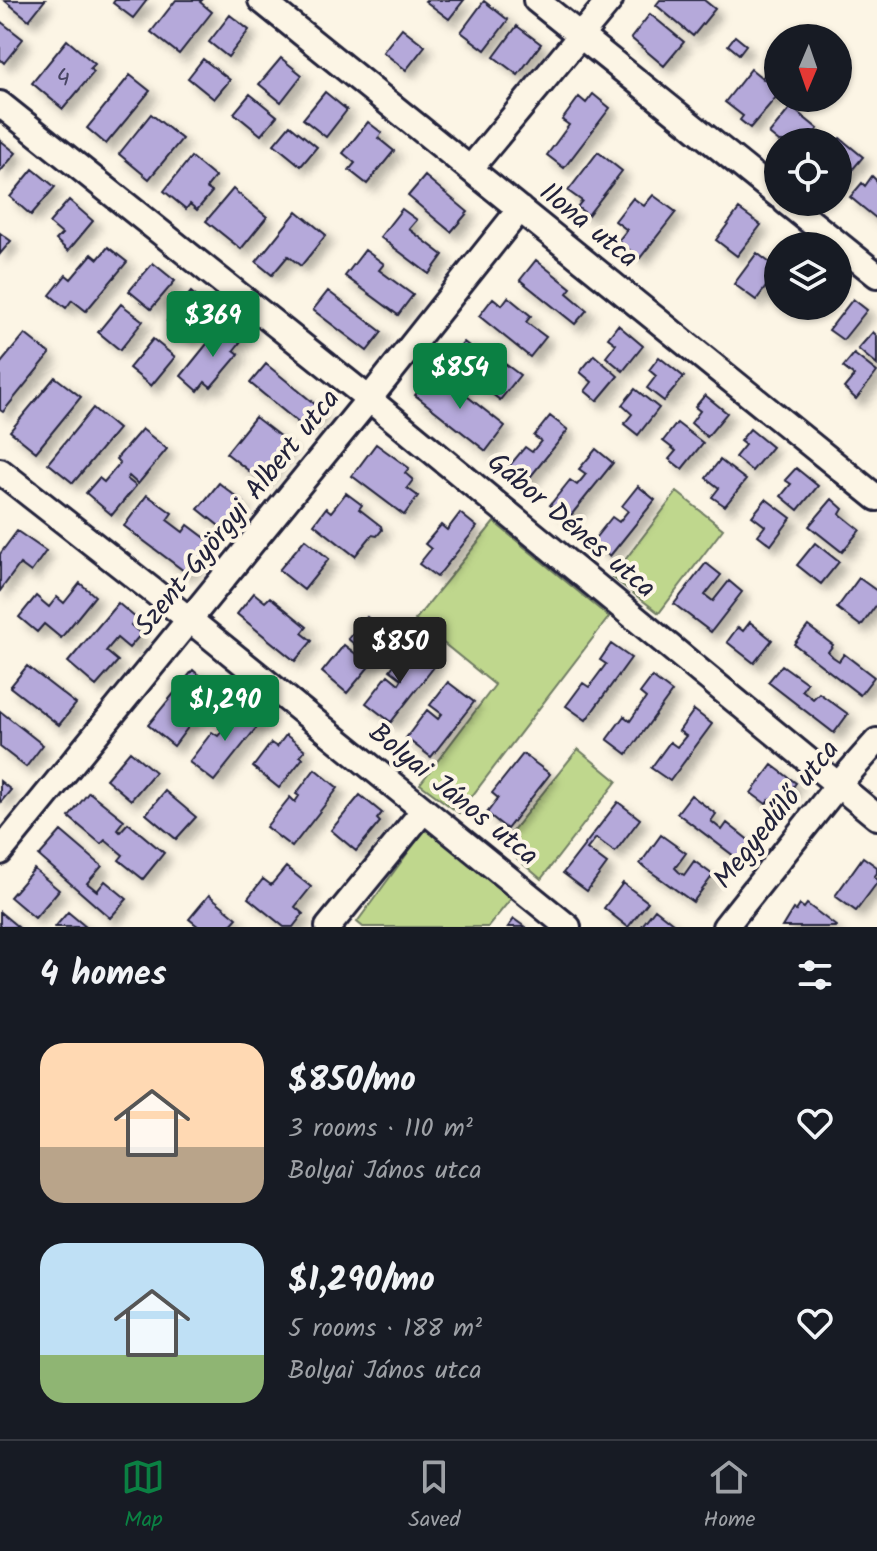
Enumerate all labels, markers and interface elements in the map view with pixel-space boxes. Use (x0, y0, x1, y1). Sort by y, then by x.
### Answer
north arrow (764, 24, 852, 112)
map controls (764, 24, 852, 320)
house number: 4 (56, 59, 70, 98)
button: locate (764, 128, 852, 216)
street label: Ilona utca (528, 172, 648, 280)
button: layers (764, 232, 852, 320)
pin: $369 (166, 291, 260, 359)
text: $369 (185, 296, 241, 338)
pin: $854 (413, 343, 507, 411)
text: $854 (431, 348, 489, 390)
street label: Szent-Györgyi Albert utca (124, 379, 352, 647)
street label: Gábor Dénes utca (476, 442, 666, 610)
pin: $850 (353, 617, 447, 685)
text: $850 (371, 622, 429, 664)
pin: $1,290 (160, 675, 290, 743)
text: $1,290 (189, 680, 261, 722)
street label: Bolyai János utca (358, 712, 548, 878)
street label: Megyedűlő utca (702, 730, 852, 900)
text: 4 homes (40, 948, 167, 1002)
icon: filters (793, 953, 837, 997)
text: $850/mo (288, 1054, 416, 1108)
icon: home (104, 1075, 200, 1171)
icon: heart (793, 1101, 837, 1145)
text: 3 rooms · 110 m² (288, 1108, 473, 1150)
text: Bolyai János utca (288, 1150, 482, 1192)
text: $1,290/mo (288, 1254, 435, 1308)
icon: home (104, 1275, 200, 1371)
icon: heart (793, 1301, 837, 1345)
text: 5 rooms · 188 m² (288, 1308, 482, 1350)
text: Bolyai János utca (288, 1350, 482, 1392)
tab: Map (121, 1455, 165, 1538)
tab: Saved (408, 1455, 461, 1538)
tab: Home (703, 1455, 756, 1538)

